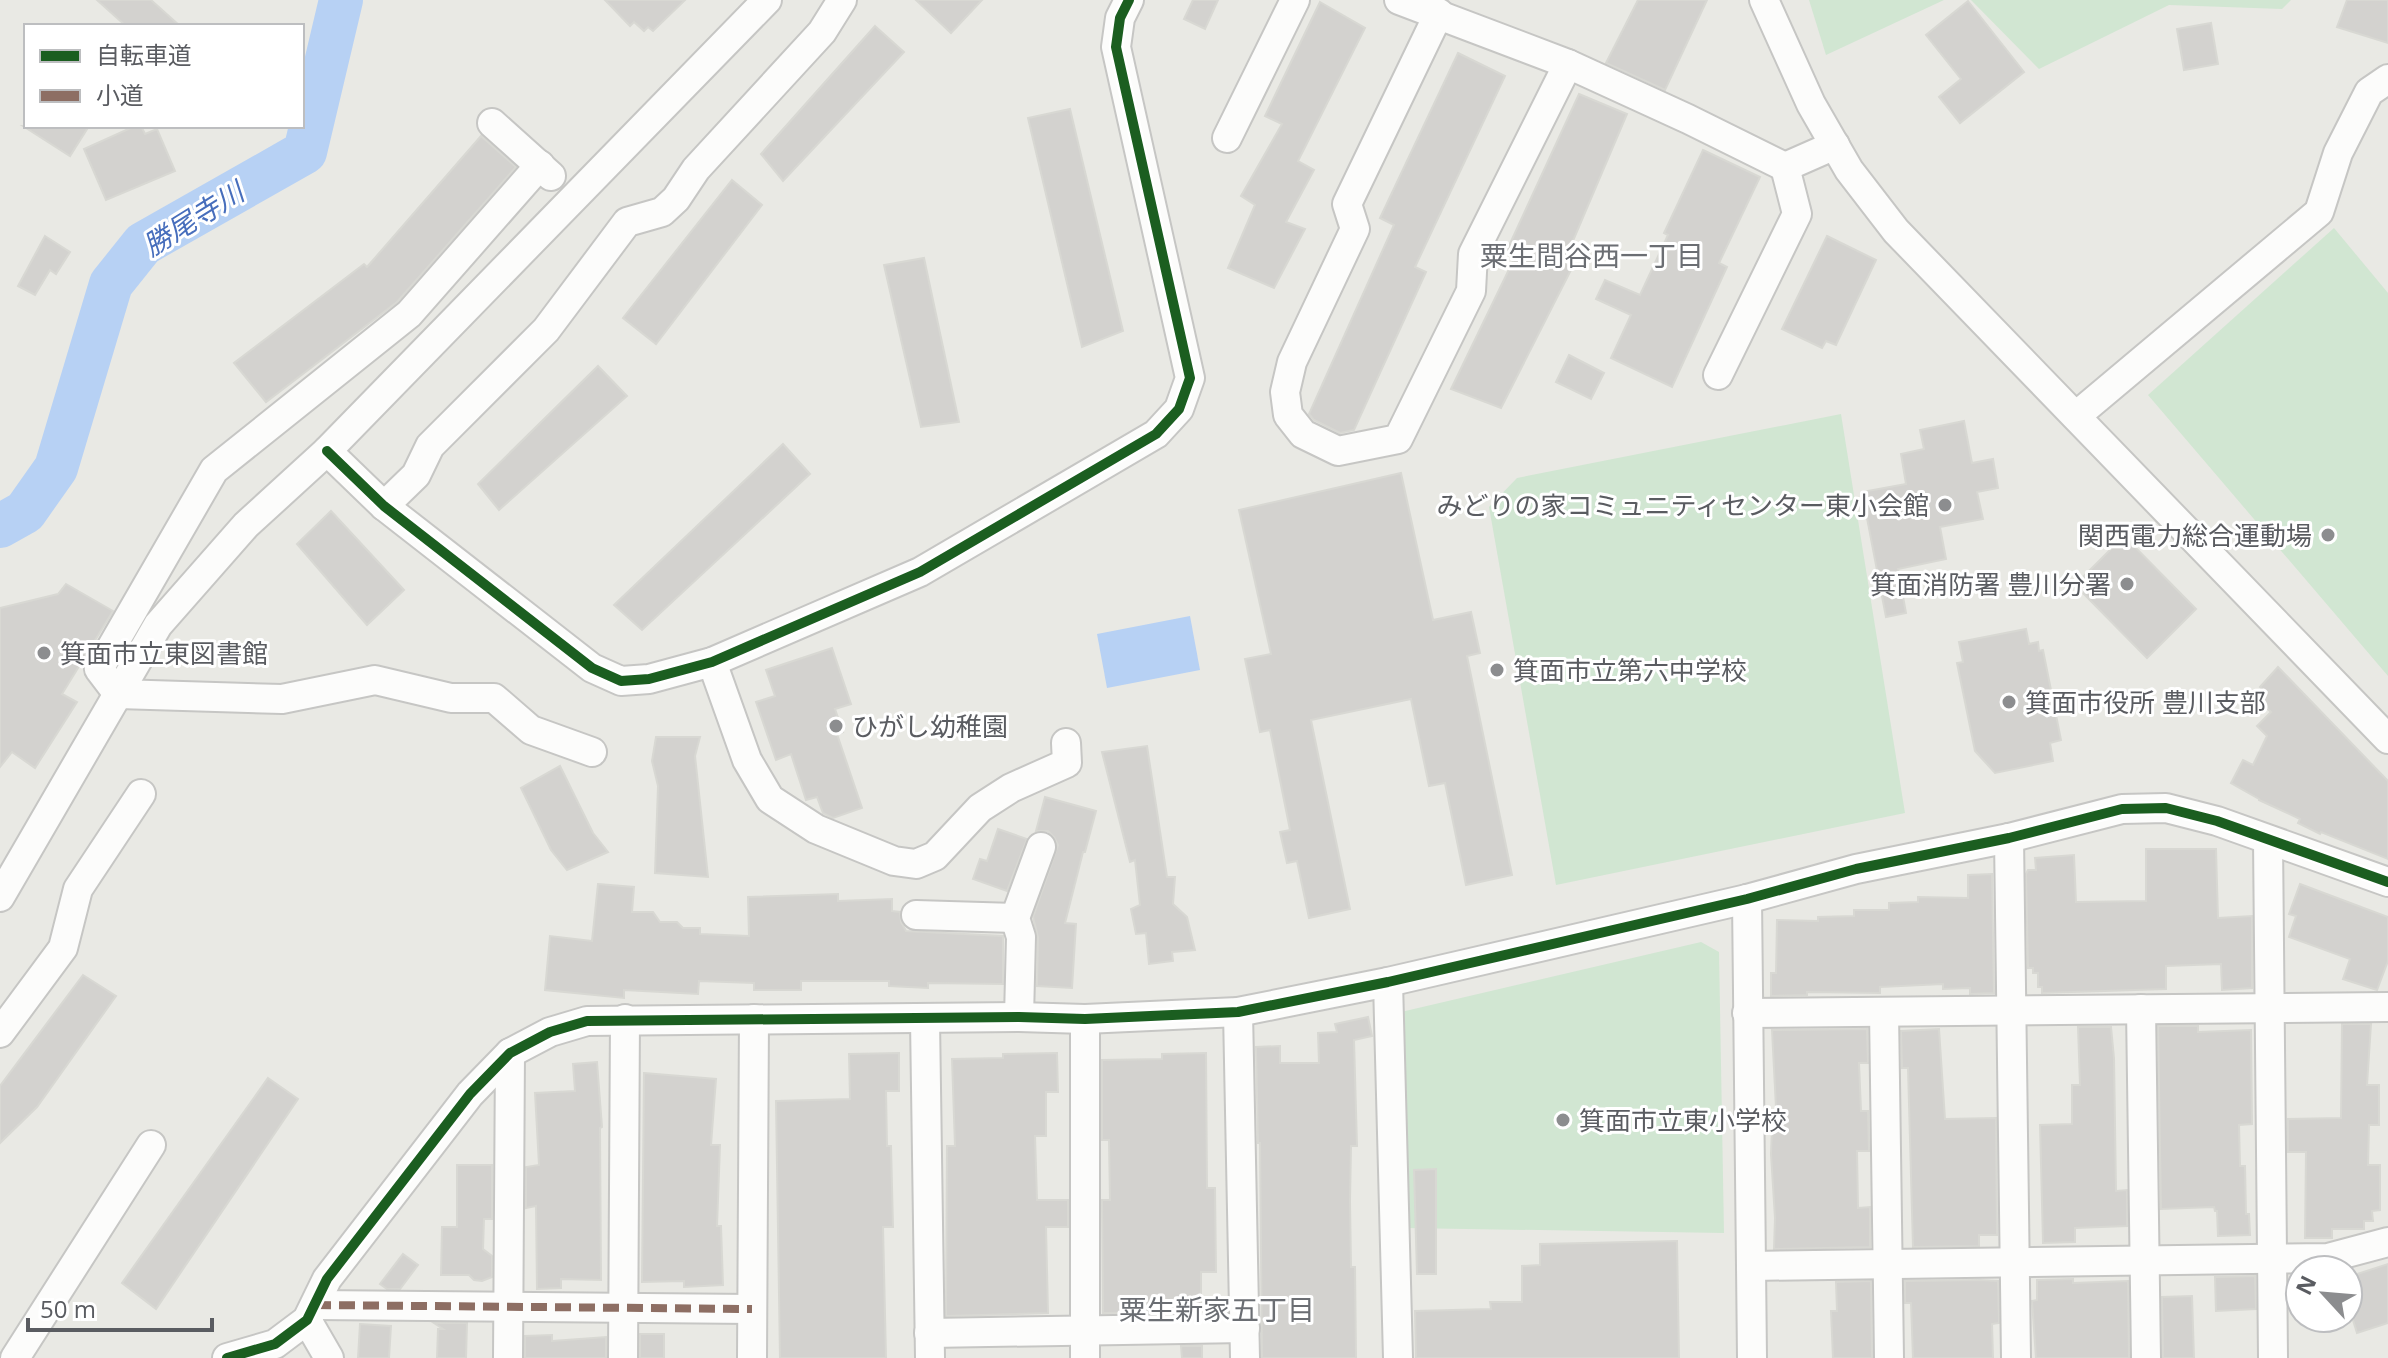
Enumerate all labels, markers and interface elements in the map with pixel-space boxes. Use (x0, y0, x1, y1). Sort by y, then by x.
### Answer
legend (24, 24, 304, 128)
text: 自転車道 (96, 38, 192, 71)
text: 小道 (96, 78, 144, 111)
water label: 勝尾寺川 (135, 171, 253, 264)
district label: 粟生間谷西一丁目 (1480, 236, 1704, 274)
place label: みどりの家コミュニティセンター東小会館 (1437, 487, 1929, 523)
marker: みどりの家コミュニティセンター東小会館 (1936, 496, 1954, 514)
place label: 関西電力総合運動場 (2078, 517, 2312, 553)
marker: 関西電力総合運動場 (2319, 526, 2337, 544)
place label: 箕面消防署 豊川分署 (1870, 566, 2111, 602)
marker: 箕面消防署 豊川分署 (2118, 575, 2136, 593)
place label: 箕面市立東図書館 (60, 635, 268, 671)
marker: 箕面市立東図書館 (35, 644, 53, 662)
place label: 箕面市立第六中学校 (1513, 652, 1747, 688)
marker: 箕面市立第六中学校 (1488, 661, 1506, 679)
place label: 箕面市役所 豊川支部 (2025, 684, 2266, 720)
marker: 箕面市役所 豊川支部 (2000, 693, 2018, 711)
place label: ひがし幼稚園 (852, 708, 1008, 744)
marker: ひがし幼稚園 (827, 717, 845, 735)
place label: 箕面市立東小学校 (1579, 1102, 1787, 1138)
marker: 箕面市立東小学校 (1554, 1111, 1572, 1129)
north arrow (2284, 1254, 2364, 1334)
text: N (2288, 1270, 2323, 1299)
scale bar (28, 1282, 212, 1332)
district label: 粟生新家五丁目 (1119, 1290, 1315, 1328)
text: 50 m (40, 1292, 96, 1325)

